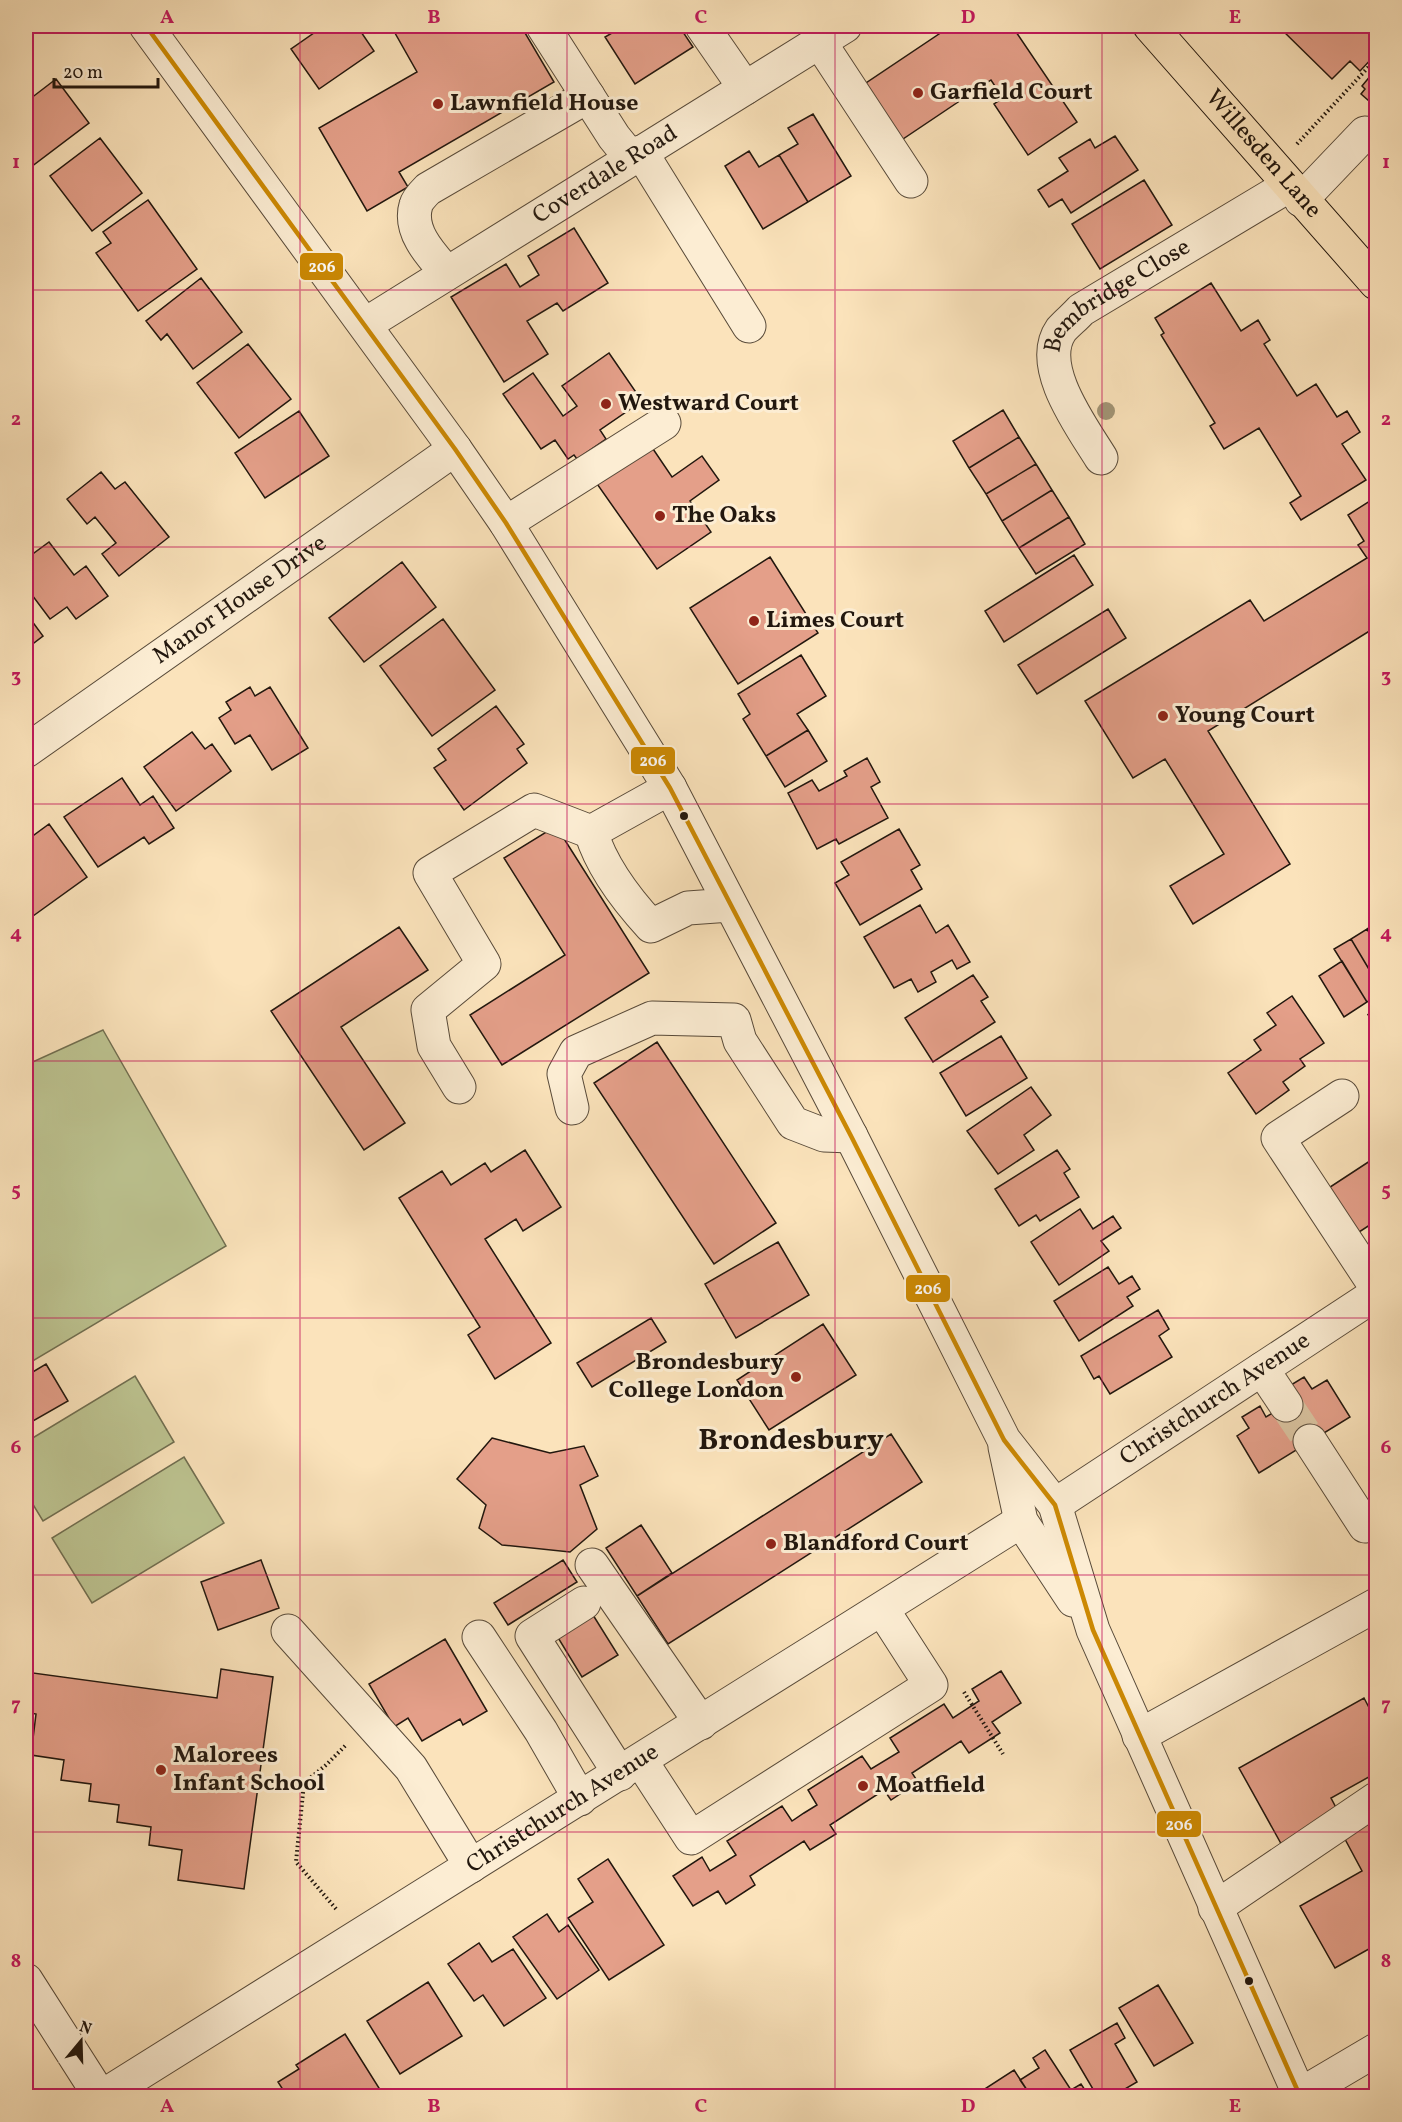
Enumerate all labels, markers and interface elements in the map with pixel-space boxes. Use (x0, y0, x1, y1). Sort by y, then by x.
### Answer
text: A (160, 4, 174, 32)
text: B (427, 4, 441, 32)
text: C (695, 4, 708, 32)
text: D (961, 4, 975, 32)
text: E (1229, 4, 1241, 32)
scale bar (54, 51, 158, 89)
text: 20 m (63, 61, 103, 86)
place label: Garfield Court (930, 76, 1093, 110)
street label: Willesden Lane (1197, 82, 1329, 226)
marker: Garfield Court (911, 86, 925, 100)
place label: Lawnfield House (450, 87, 639, 121)
marker: Lawnfield House (431, 97, 445, 111)
street label: Coverdale Road (526, 117, 685, 233)
text: 1 (12, 149, 20, 177)
text: 1 (1382, 149, 1390, 177)
street label: Bembridge Close (1037, 231, 1197, 356)
line badge: 206 (299, 252, 344, 281)
text: 206 (309, 257, 336, 279)
place label: Westward Court (618, 387, 799, 421)
marker: Westward Court (599, 397, 613, 411)
text: 2 (11, 406, 21, 434)
text: 2 (1381, 406, 1391, 434)
place label: The Oaks (672, 499, 776, 533)
marker: The Oaks (653, 509, 667, 523)
street label: Manor House Drive (146, 527, 334, 673)
place label: Limes Court (766, 604, 904, 638)
marker: Limes Court (747, 614, 761, 628)
text: 3 (11, 663, 21, 691)
text: 3 (1381, 663, 1391, 691)
place label: Young Court (1175, 699, 1315, 733)
marker: Young Court (1156, 709, 1170, 723)
line badge: 206 (630, 746, 676, 775)
text: 206 (640, 751, 667, 773)
unlabelled marker (678, 810, 690, 822)
text: 4 (10, 920, 22, 948)
text: 4 (1380, 920, 1392, 948)
text: 5 (11, 1177, 21, 1205)
text: 5 (1381, 1177, 1391, 1205)
line badge: 206 (905, 1274, 951, 1303)
text: 206 (915, 1279, 942, 1301)
street label: Christchurch Avenue (1113, 1324, 1317, 1475)
place label: Brondesbury College London (609, 1346, 785, 1408)
marker: Brondesbury College London (789, 1370, 803, 1384)
district label: Brondesbury (698, 1420, 884, 1462)
text: 6 (11, 1434, 22, 1462)
text: 6 (1381, 1434, 1392, 1462)
place label: Blandford Court (783, 1527, 968, 1561)
marker: Blandford Court (764, 1537, 778, 1551)
text: 7 (11, 1691, 21, 1719)
text: 7 (1381, 1691, 1391, 1719)
street label: Christchurch Avenue (460, 1736, 666, 1883)
place label: Malorees Infant School (173, 1739, 325, 1801)
marker: Malorees Infant School (154, 1763, 168, 1777)
place label: Moatfield (875, 1769, 986, 1803)
marker: Moatfield (856, 1779, 870, 1793)
line badge: 206 (1156, 1810, 1202, 1838)
text: 206 (1166, 1815, 1193, 1837)
text: 8 (11, 1948, 21, 1976)
text: 8 (1381, 1948, 1391, 1976)
unlabelled marker (1243, 1975, 1255, 1987)
north arrow (51, 2011, 111, 2071)
text: N (76, 2016, 95, 2041)
text: A (160, 2093, 174, 2121)
text: B (427, 2093, 441, 2121)
text: C (695, 2093, 708, 2121)
text: D (961, 2093, 975, 2121)
text: E (1229, 2093, 1241, 2121)

